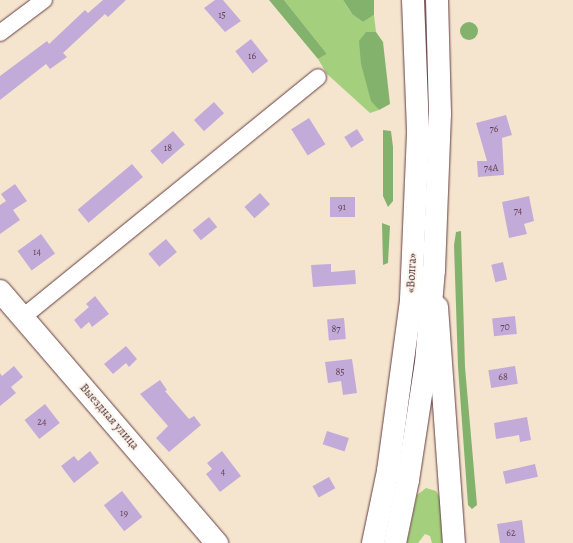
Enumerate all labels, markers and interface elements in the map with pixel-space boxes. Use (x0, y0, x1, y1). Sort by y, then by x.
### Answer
house number: 15 (218, 9, 226, 21)
house number: 16 (248, 50, 256, 62)
house number: 76 (490, 123, 498, 135)
house number: 18 (164, 142, 172, 154)
house number: 74А (484, 162, 498, 174)
house number: 91 (338, 201, 346, 213)
house number: 74 (514, 205, 522, 217)
house number: 14 (33, 246, 41, 258)
street label: «Волга» (404, 253, 420, 293)
house number: 70 (500, 321, 510, 333)
house number: 87 (331, 323, 341, 335)
house number: 85 (335, 366, 345, 378)
house number: 68 (498, 371, 508, 383)
street label: Выездная улица (76, 381, 142, 453)
house number: 24 (37, 416, 47, 428)
house number: 4 (221, 466, 225, 478)
house number: 19 (120, 507, 128, 519)
house number: 62 (506, 527, 516, 539)

